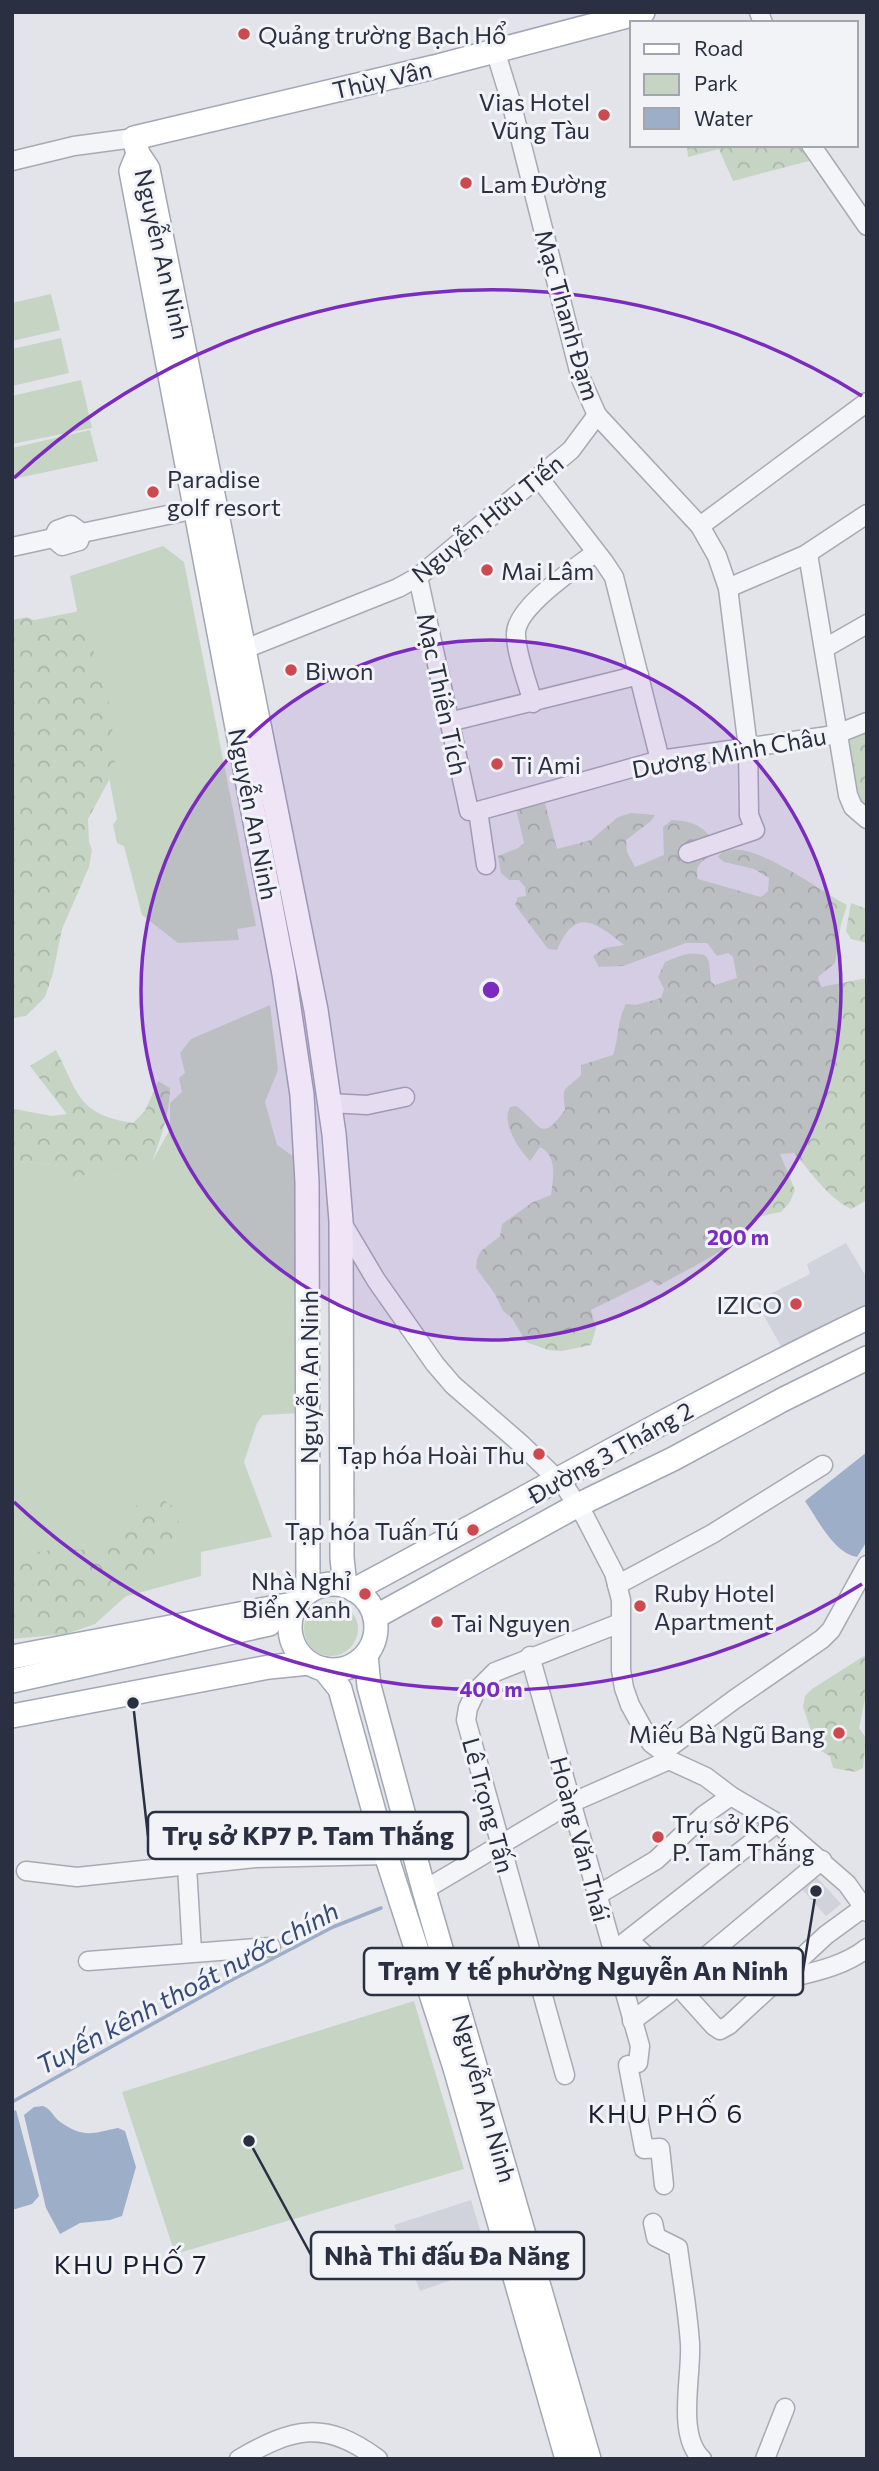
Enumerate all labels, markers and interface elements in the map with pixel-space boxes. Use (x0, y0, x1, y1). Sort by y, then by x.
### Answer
place label: Quảng trường Bạch Hổ (258, 20, 506, 49)
legend (630, 21, 858, 147)
marker: Quảng trường Bạch Hổ (236, 26, 252, 42)
text: Road (694, 35, 743, 60)
street label: Thùy Vân (330, 54, 434, 104)
text: Park (694, 70, 738, 95)
place label: Vias Hotel Vũng Tàu (479, 87, 590, 144)
text: Water (694, 105, 753, 130)
marker: Vias Hotel Vũng Tàu (596, 107, 612, 123)
street label: Nguyễn An Ninh (129, 166, 197, 342)
place label: Lam Đường (480, 169, 607, 198)
marker: Lam Đường (458, 175, 474, 191)
street label: Mạc Thanh Đạm (530, 226, 606, 404)
street label: Nguyễn Hữu Tiến (405, 448, 569, 588)
place label: Paradise golf resort (167, 464, 281, 521)
marker: Paradise golf resort (145, 484, 161, 500)
place label: Mai Lâm (501, 556, 594, 585)
marker: Mai Lâm (479, 562, 495, 578)
street label: Mạc Thiên Tích (412, 610, 474, 778)
place label: Biwon (305, 656, 374, 685)
marker: Biwon (283, 662, 299, 678)
street label: Dương Minh Châu (630, 721, 828, 783)
street label: Nguyễn An Ninh (223, 726, 285, 902)
place label: Ti Ami (511, 750, 581, 779)
marker: Ti Ami (489, 756, 505, 772)
centre of rings (479, 978, 503, 1002)
text: 200 m (707, 1224, 769, 1249)
street label: Nguyễn An Ninh (294, 1290, 323, 1464)
place label: IZICO (716, 1290, 782, 1319)
marker: IZICO (788, 1296, 804, 1312)
street label: Đường 3 Tháng 2 (522, 1395, 697, 1510)
place label: Tạp hóa Hoài Thu (337, 1440, 525, 1469)
marker: Tạp hóa Hoài Thu (531, 1446, 547, 1462)
place label: Tạp hóa Tuấn Tú (285, 1516, 459, 1545)
marker: Tạp hóa Tuấn Tú (465, 1522, 481, 1538)
place label: Nhà Nghỉ Biển Xanh (242, 1566, 351, 1623)
place label: Ruby Hotel Apartment (654, 1578, 775, 1635)
marker: Nhà Nghỉ Biển Xanh (357, 1586, 373, 1602)
marker: Ruby Hotel Apartment (632, 1598, 648, 1614)
place label: Tai Nguyen (451, 1608, 571, 1637)
marker: Tai Nguyen (429, 1614, 445, 1630)
text: 400 m (459, 1676, 523, 1701)
place label: Miếu Bà Ngũ Bang (629, 1719, 825, 1748)
marker: Miếu Bà Ngũ Bang (831, 1725, 847, 1741)
street label: Lê Trọng Tấn (457, 1734, 521, 1876)
street label: Hoàng Văn Thái (545, 1753, 617, 1925)
place label: Trụ sở KP6 P. Tam Thắng (672, 1809, 815, 1866)
callout: Trụ sở KP7 P. Tam Thắng (148, 1812, 468, 1859)
text: Trụ sở KP7 P. Tam Thắng (162, 1819, 454, 1851)
marker: Trụ sở KP6 P. Tam Thắng (650, 1829, 666, 1845)
water label: Tuyến kênh thoát nước chính (31, 1894, 343, 2080)
callout: Trạm Y tế phường Nguyễn An Ninh (364, 1948, 803, 1995)
text: Trạm Y tế phường Nguyễn An Ninh (378, 1954, 788, 1986)
street label: Nguyễn An Ninh (447, 2010, 523, 2186)
district label: KHU PHỐ 6 (588, 2094, 744, 2128)
callout: Nhà Thi đấu Đa Năng (311, 2232, 584, 2279)
text: Nhà Thi đấu Đa Năng (324, 2239, 570, 2270)
district label: KHU PHỐ 7 (54, 2245, 208, 2279)

